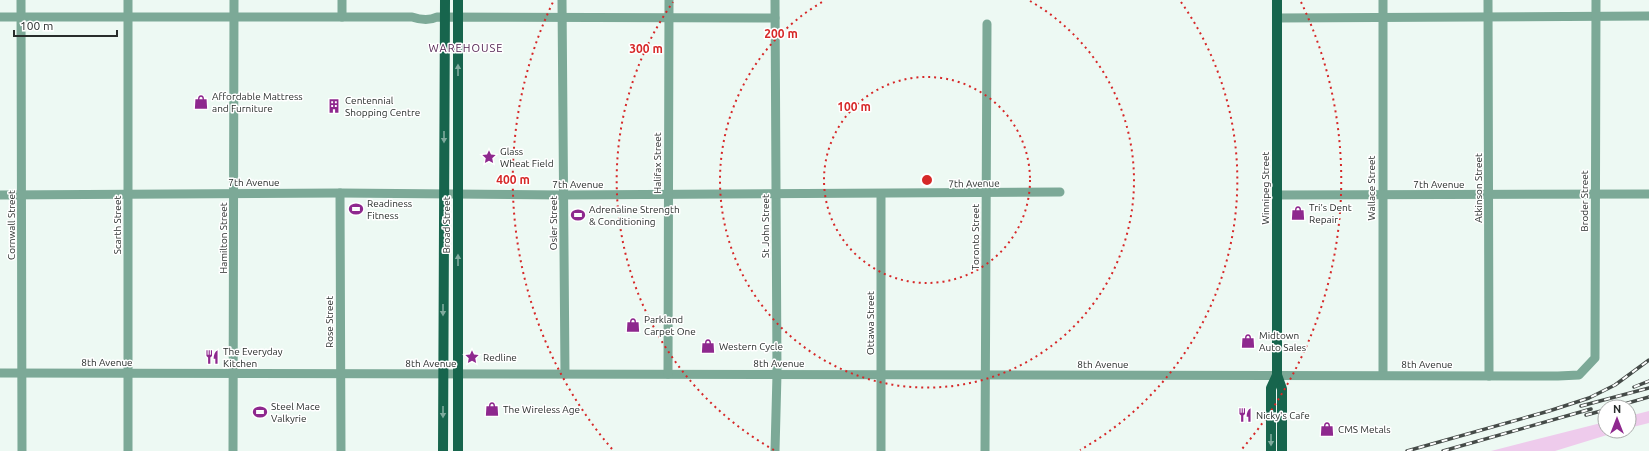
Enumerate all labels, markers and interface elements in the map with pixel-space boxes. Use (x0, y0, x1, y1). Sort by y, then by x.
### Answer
scale bar (14, 12, 117, 38)
text: 100 m (20, 19, 53, 32)
text: 200 m (764, 27, 798, 40)
district label: WAREHOUSE (429, 42, 503, 54)
text: 300 m (629, 42, 663, 55)
one-way arrow (455, 63, 461, 76)
place label: Affordable Mattress and Furniture (212, 91, 303, 114)
shop icon: Affordable Mattress and Furniture (193, 94, 209, 110)
place label: Centennial Shopping Centre (345, 95, 420, 118)
building icon: Centennial Shopping Centre (326, 98, 342, 114)
text: 100 m (837, 100, 871, 113)
one-way arrow (441, 131, 447, 144)
street label: Halifax Street (652, 132, 663, 194)
place label: Glass Wheat Field (500, 146, 554, 169)
place icon: Glass Wheat Field (481, 149, 497, 165)
street label: Winnipeg Street (1260, 151, 1271, 225)
street label: Atkinson Street (1473, 153, 1484, 223)
street label: Wallace Street (1366, 155, 1377, 220)
street label: Broder Street (1579, 170, 1590, 232)
text: 400 m (496, 173, 530, 186)
centre of rings (920, 173, 934, 187)
street label: 7th Avenue (228, 177, 280, 188)
street label: 7th Avenue (948, 178, 1000, 189)
street label: 7th Avenue (552, 179, 604, 190)
street label: 7th Avenue (1413, 179, 1465, 190)
street label: Cornwall Street (6, 190, 17, 260)
street label: St John Street (760, 194, 771, 258)
street label: Scarth Street (112, 196, 123, 254)
street label: Broad Street (441, 196, 452, 254)
street label: Osler Street (548, 196, 559, 250)
place label: Readiness Fitness (367, 198, 412, 221)
sports icon: Readiness Fitness (348, 201, 364, 217)
street label: Hamilton Street (218, 202, 229, 274)
place label: Tri's Dent Repair (1309, 202, 1352, 225)
place label: Adrenaline Strength & Conditioning (589, 204, 680, 227)
street label: Toronto Street (970, 204, 981, 270)
shop icon: Tri's Dent Repair (1290, 205, 1306, 221)
sports icon: Adrenaline Strength & Conditioning (570, 207, 586, 223)
one-way arrow (455, 253, 461, 266)
street label: Ottawa Street (865, 291, 876, 355)
street label: Rose Street (324, 296, 335, 348)
one-way arrow (440, 304, 446, 317)
place label: Parkland Carpet One (644, 314, 696, 337)
shop icon: Parkland Carpet One (625, 317, 641, 333)
place label: Midtown Auto Sales (1259, 330, 1306, 353)
shop icon: Midtown Auto Sales (1240, 333, 1256, 349)
shop icon: Western Cycle (700, 338, 716, 354)
place label: Western Cycle (719, 341, 783, 352)
place label: The Everyday Kitchen (223, 346, 283, 369)
restaurant icon: The Everyday Kitchen (204, 349, 220, 365)
place icon: Redline (464, 349, 480, 365)
place label: Redline (483, 352, 517, 363)
street label: 8th Avenue (81, 357, 133, 368)
street label: 8th Avenue (405, 358, 457, 369)
street label: 8th Avenue (753, 358, 805, 369)
street label: 8th Avenue (1077, 359, 1129, 370)
street label: 8th Avenue (1401, 359, 1453, 370)
north arrow (1597, 399, 1637, 439)
place label: Steel Mace Valkyrie (271, 401, 320, 424)
shop icon: The Wireless Age (484, 401, 500, 417)
text: N (1613, 403, 1621, 415)
sports icon: Steel Mace Valkyrie (252, 404, 268, 420)
place label: The Wireless Age (503, 404, 580, 415)
one-way arrow (440, 406, 446, 419)
restaurant icon: Nicky's Cafe (1237, 407, 1253, 423)
place label: Nicky's Cafe (1256, 410, 1310, 421)
shop icon: CMS Metals (1319, 421, 1335, 437)
place label: CMS Metals (1338, 424, 1391, 435)
one-way arrow (1268, 434, 1274, 447)

